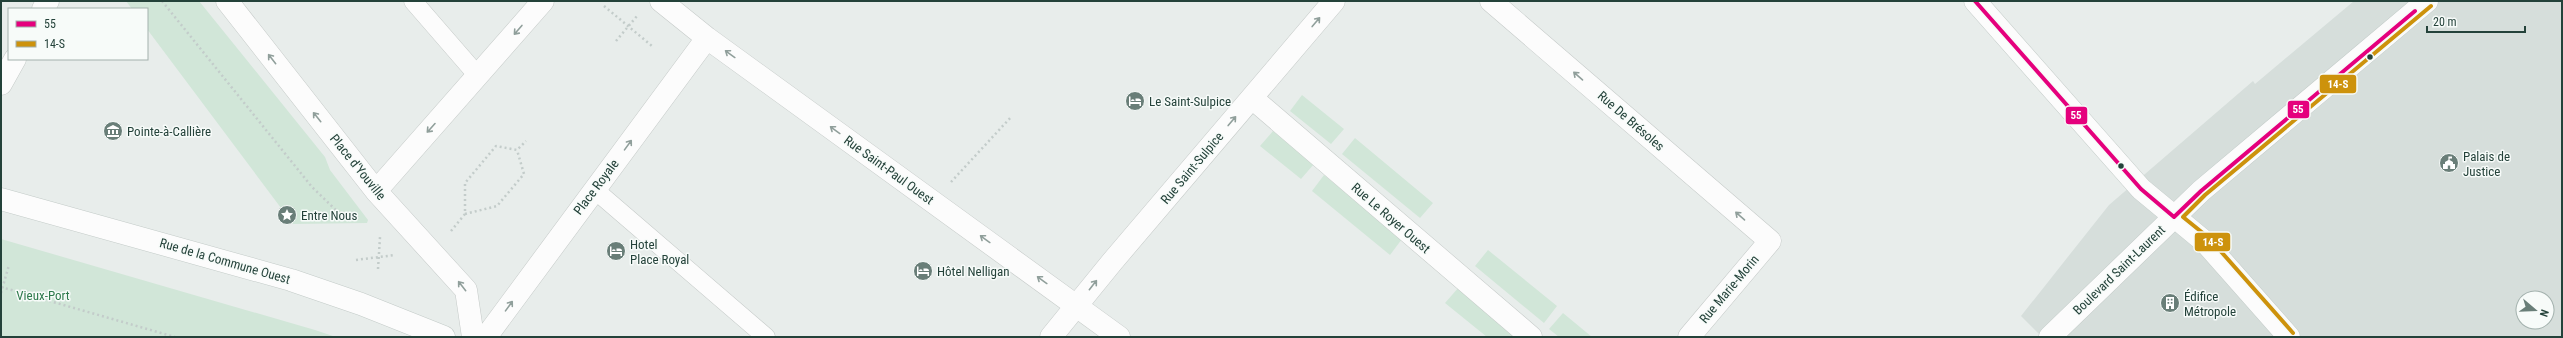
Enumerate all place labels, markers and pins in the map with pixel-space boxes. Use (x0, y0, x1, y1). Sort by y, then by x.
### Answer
unlabelled marker (2365, 52, 2375, 62)
hotel icon: Le Saint-Sulpice (1124, 90, 1146, 112)
place label: Le Saint-Sulpice (1149, 94, 1231, 109)
museum icon: Pointe-à-Callière (102, 120, 124, 142)
place label: Pointe-à-Callière (127, 124, 211, 139)
place label: Palais de Justice (2463, 149, 2510, 179)
public building icon: Palais de Justice (2438, 152, 2460, 174)
unlabelled marker (2116, 161, 2126, 171)
place icon: Entre Nous (276, 204, 298, 226)
place label: Entre Nous (301, 208, 357, 223)
place label: Hotel Place Royal (630, 237, 689, 267)
hotel icon: Hotel Place Royal (605, 240, 627, 262)
hotel icon: Hôtel Nelligan (912, 260, 934, 282)
place label: Hôtel Nelligan (937, 264, 1010, 279)
place label: Édifice Métropole (2184, 289, 2236, 319)
building icon: Édifice Métropole (2159, 292, 2181, 314)

